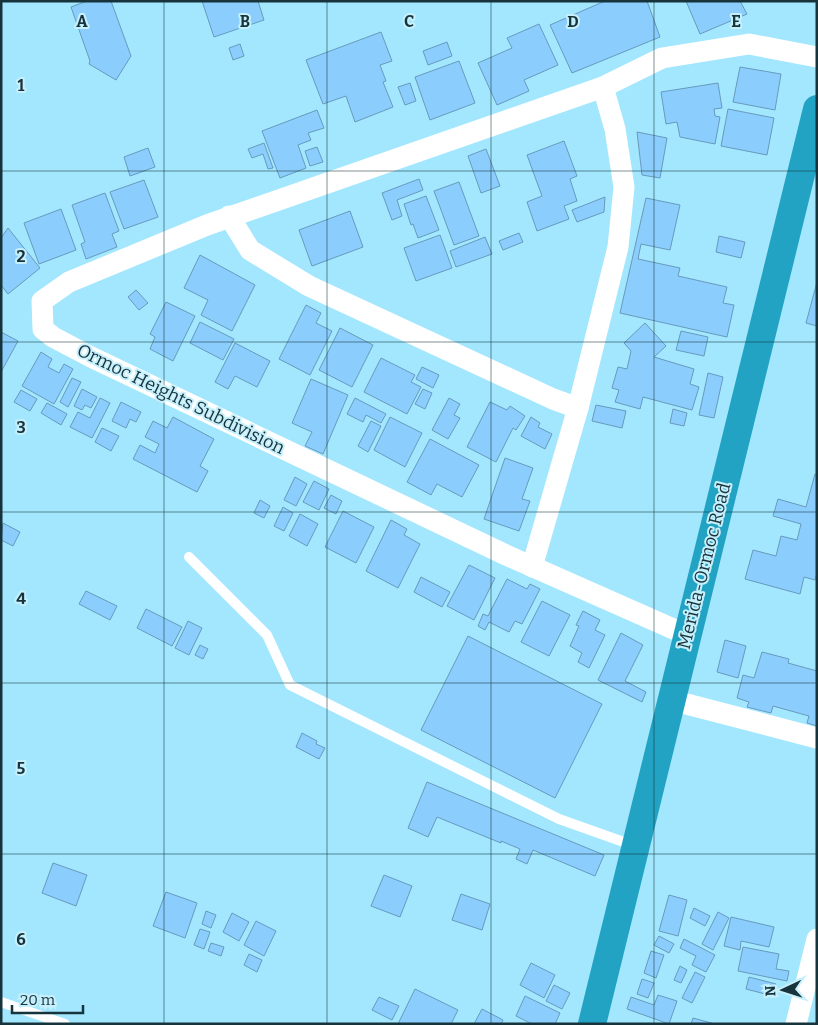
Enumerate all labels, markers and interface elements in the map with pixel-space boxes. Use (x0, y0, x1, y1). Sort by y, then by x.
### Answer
text: A (76, 12, 88, 31)
text: B (240, 12, 250, 31)
text: C (404, 12, 414, 31)
text: D (567, 12, 579, 31)
text: E (731, 12, 741, 31)
text: 1 (18, 76, 25, 95)
text: 2 (16, 247, 26, 266)
street label: Ormoc Heights Subdivision (74, 339, 289, 459)
text: 3 (16, 418, 26, 437)
street label: Merida-Ormoc Road (673, 480, 735, 651)
text: 4 (16, 589, 26, 608)
text: 5 (17, 759, 26, 778)
text: 6 (16, 930, 26, 949)
north arrow (758, 965, 808, 1015)
scale bar (12, 982, 84, 1014)
text: N (762, 985, 779, 997)
text: 20 m (20, 991, 56, 1009)

